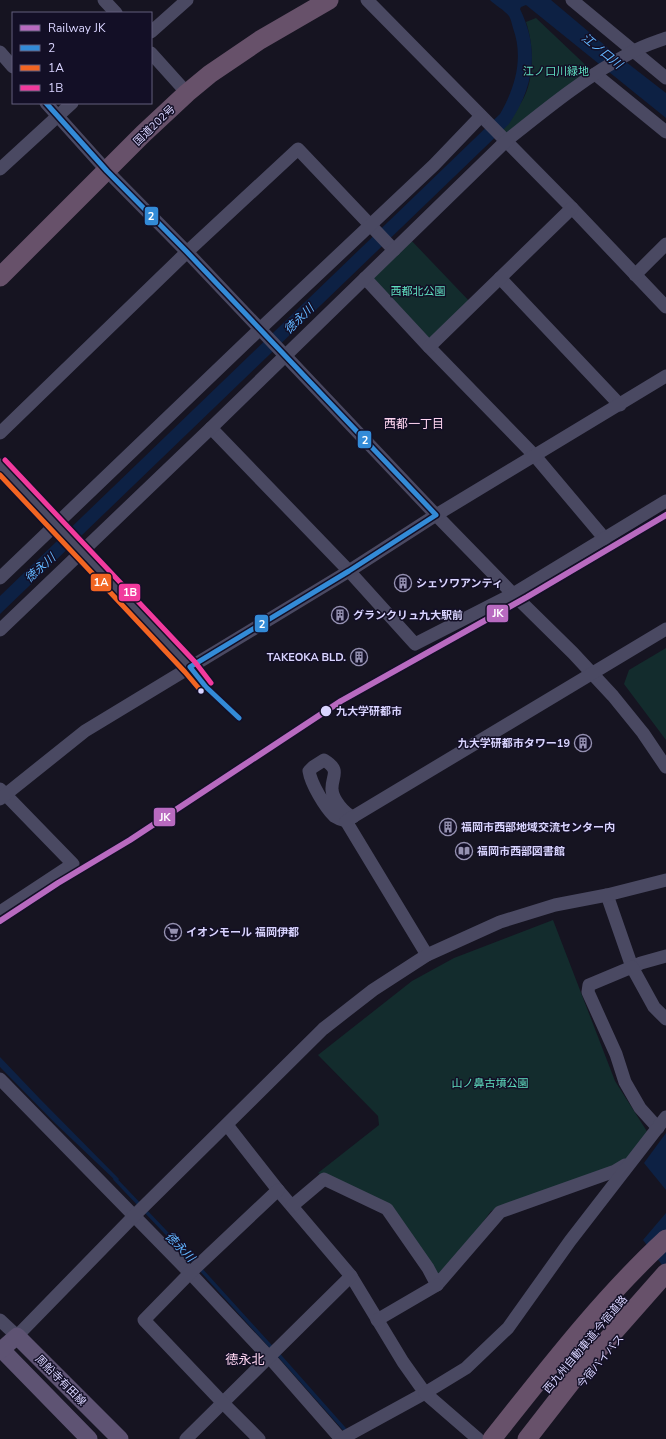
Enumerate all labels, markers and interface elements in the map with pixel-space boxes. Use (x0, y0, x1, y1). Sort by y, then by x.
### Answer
legend (12, 12, 152, 104)
text: Railway JK (48, 20, 106, 36)
water label: 江ノ口川 (578, 30, 627, 74)
text: 2 (48, 40, 55, 56)
text: 1A (48, 60, 64, 76)
park label: 江ノ口川緑地 (523, 64, 589, 79)
text: 1B (48, 80, 63, 96)
street label: 国道202号 (130, 102, 179, 149)
line badge: 2 (144, 206, 159, 226)
text: 2 (148, 209, 155, 224)
park label: 西都北公園 (391, 284, 446, 299)
water label: 徳永川 (280, 299, 319, 337)
district label: 西都一丁目 (384, 416, 444, 432)
line badge: 2 (357, 430, 372, 449)
text: 2 (362, 433, 369, 448)
water label: 徳永川 (21, 549, 60, 586)
line badge: 1A (90, 573, 112, 592)
building icon: シェソワアンティ (393, 573, 413, 593)
text: 1A (94, 575, 109, 590)
place label: シェソワアンティ (416, 576, 503, 591)
line badge: 1B (118, 583, 141, 602)
text: 1B (123, 585, 137, 600)
line badge: JK (486, 604, 509, 623)
building icon: グランクリュ九大駅前 (330, 605, 350, 625)
text: JK (491, 606, 504, 621)
place label: グランクリュ九大駅前 (353, 608, 463, 623)
line badge: 2 (254, 614, 269, 633)
text: 2 (259, 617, 266, 632)
building icon: TAKEOKA BLD. (349, 647, 369, 667)
place label: TAKEOKA BLD. (267, 650, 346, 665)
unlabelled marker (196, 686, 206, 696)
marker: 九大学研都市 (319, 704, 333, 718)
place label: 九大学研都市 (336, 704, 402, 719)
building icon: 九大学研都市タワー19 (573, 733, 593, 753)
place label: 九大学研都市タワー19 (458, 736, 570, 751)
line badge: JK (153, 807, 176, 827)
text: JK (158, 810, 171, 825)
building icon: 福岡市西部地域交流センター内 (438, 817, 458, 837)
place label: 福岡市西部地域交流センター内 (461, 820, 615, 835)
library icon: 福岡市西部図書館 (454, 841, 474, 861)
place label: 福岡市西部図書館 (477, 844, 565, 859)
supermarket icon: イオンモール 福岡伊都 (163, 922, 183, 942)
place label: イオンモール 福岡伊都 (186, 925, 299, 940)
park label: 山ノ鼻古墳公園 (452, 1076, 529, 1091)
water label: 徳永川 (162, 1228, 200, 1267)
street label: 西九州自動車道;今宿道路 (540, 1292, 631, 1396)
street label: 今宿バイパス (573, 1331, 627, 1391)
district label: 徳永北 (225, 1351, 265, 1369)
street label: 周船寺有田線 (32, 1352, 89, 1409)

